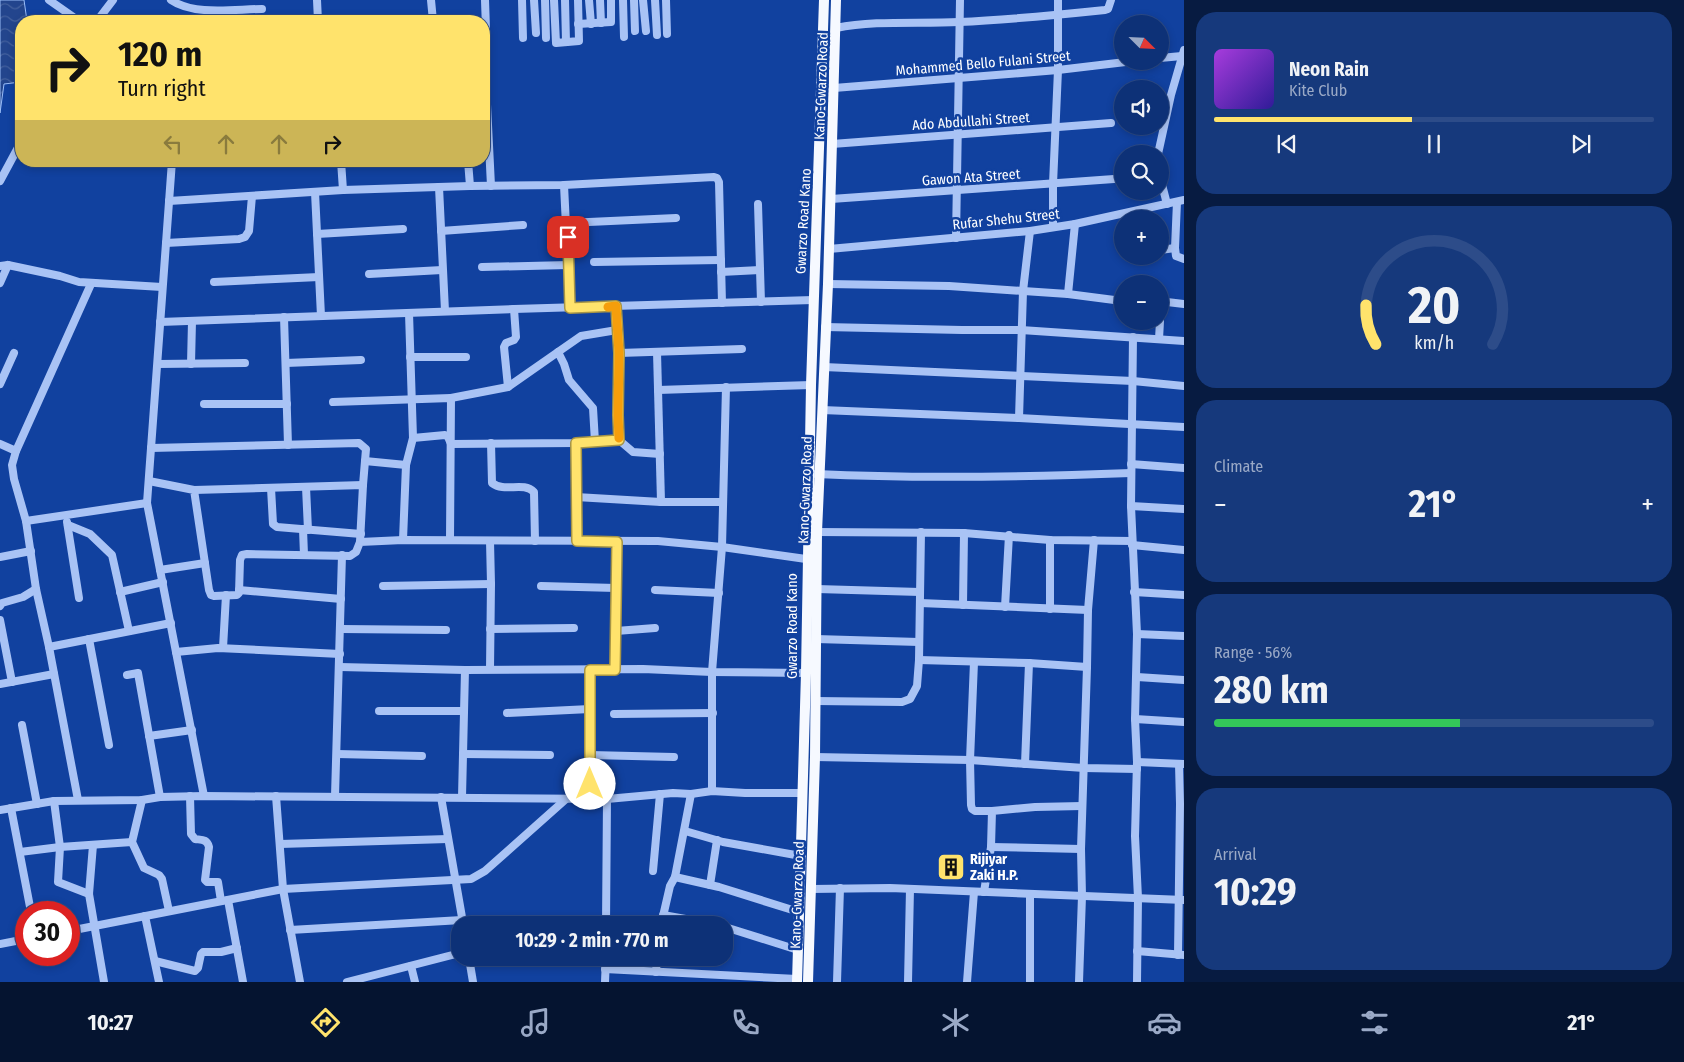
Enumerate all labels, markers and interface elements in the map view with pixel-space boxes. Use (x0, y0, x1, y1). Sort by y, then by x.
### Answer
north arrow (1114, 15, 1169, 70)
map controls (1114, 15, 1169, 330)
street label: Kano-Gwarzo Road (811, 32, 832, 140)
text: 120 m (118, 33, 202, 75)
icon: right (35, 35, 100, 100)
street label: Mohammed Bello Fulani Street (895, 47, 1072, 80)
text: Neon Rain (1289, 58, 1369, 81)
text: Turn right (118, 75, 206, 102)
button: sound (1114, 80, 1169, 135)
text: Kite Club (1289, 81, 1347, 100)
street label: Ado Abdullahi Street (912, 109, 1031, 134)
icon: left (159, 130, 187, 158)
icon: ahead (212, 130, 240, 158)
icon: ahead (265, 130, 293, 158)
icon: right (318, 130, 346, 158)
icon: previous (1273, 130, 1301, 158)
icon: pause (1420, 130, 1448, 158)
icon: next (1567, 130, 1595, 158)
button: search (1114, 145, 1169, 200)
street label: Gawon Ata Street (921, 166, 1021, 189)
street label: Gwarzo Road Kano (792, 168, 815, 274)
street label: Rufar Shehu Street (952, 205, 1061, 234)
button: + (1114, 210, 1169, 265)
pin (547, 216, 589, 258)
icon: arrive (554, 223, 582, 251)
text: 20 (1407, 274, 1460, 337)
button: − (1114, 275, 1169, 330)
text: km/h (1414, 332, 1454, 354)
street label: Kano-Gwarzo Road (795, 436, 816, 544)
text: Climate (1214, 457, 1263, 476)
text: 21° (1409, 481, 1459, 527)
text: − (1214, 488, 1227, 521)
text: + (1641, 488, 1654, 521)
street label: Gwarzo Road Kano (784, 573, 801, 679)
text: Range · 56% (1214, 643, 1292, 662)
text: 280 km (1214, 667, 1329, 713)
position arrow (563, 757, 615, 809)
street label: Kano-Gwarzo Road (787, 841, 808, 949)
text: Arrival (1214, 845, 1256, 864)
place label: Rijiyar Zaki H.P. (970, 851, 1018, 884)
building icon: Rijiyar Zaki H.P. (936, 852, 966, 882)
text: 10:29 (1214, 869, 1297, 915)
speed limit sign: 30 (15, 901, 80, 966)
text: 10:29 · 2 min · 770 m (516, 929, 668, 952)
icon: directions (308, 1005, 343, 1040)
icon: music (518, 1005, 553, 1040)
icon: phone (728, 1005, 763, 1040)
icon: climate (938, 1005, 973, 1040)
icon: car (1147, 1005, 1182, 1040)
icon: filters (1357, 1005, 1392, 1040)
text: 10:27 (87, 1009, 133, 1036)
text: 21° (1567, 1009, 1597, 1036)

